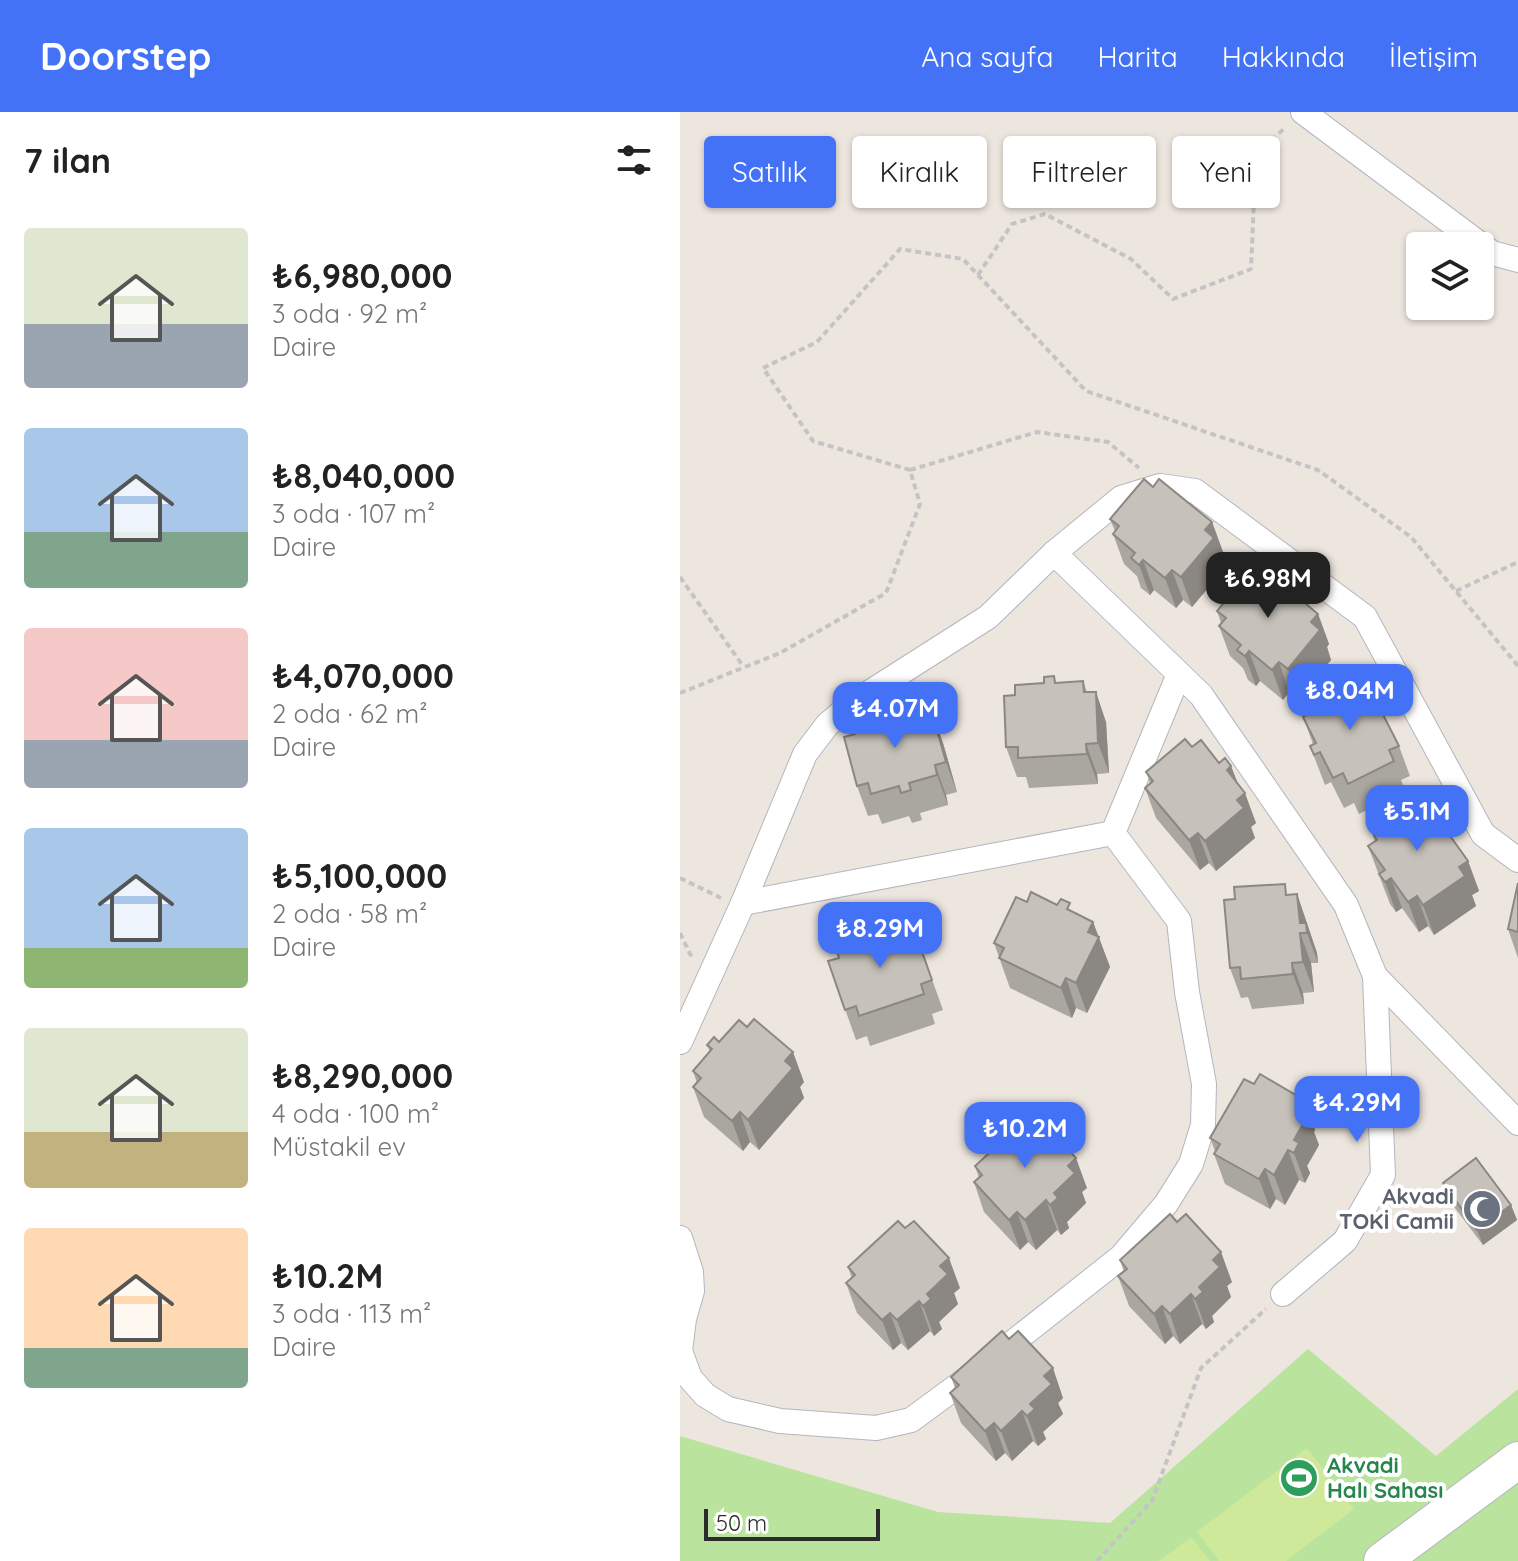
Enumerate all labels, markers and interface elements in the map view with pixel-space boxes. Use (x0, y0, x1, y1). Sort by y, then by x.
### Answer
text: Doorstep (40, 32, 211, 80)
text: Ana sayfa (921, 39, 1053, 74)
text: Harita (1097, 39, 1178, 74)
text: Hakkında (1222, 39, 1345, 74)
text: İletişim (1389, 39, 1478, 74)
chip: Satılık (704, 136, 836, 208)
chip: Kiralık (852, 136, 987, 208)
chip: Filtreler (1003, 136, 1156, 208)
chip: Yeni (1172, 136, 1280, 208)
icon: filters (612, 138, 656, 182)
text: 7 ilan (24, 139, 111, 182)
map controls (1406, 232, 1494, 320)
button: layers (1406, 232, 1494, 320)
text: ₺6,980,000 (272, 254, 452, 297)
icon: home (88, 260, 184, 356)
text: 3 oda · 92 m² (272, 297, 427, 330)
text: Daire (272, 330, 336, 363)
text: ₺8,040,000 (272, 454, 455, 497)
icon: home (88, 460, 184, 556)
text: 3 oda · 107 m² (272, 497, 435, 530)
text: Daire (272, 530, 336, 563)
pin: ₺6.98M (1203, 552, 1333, 620)
text: ₺6.98M (1224, 561, 1312, 594)
text: ₺4,070,000 (272, 654, 454, 697)
icon: home (88, 660, 184, 756)
pin: ₺8.04M (1285, 664, 1415, 732)
text: ₺8.04M (1305, 673, 1395, 706)
pin: ₺4.07M (830, 682, 960, 750)
text: ₺4.07M (851, 691, 939, 724)
text: 2 oda · 62 m² (272, 697, 427, 730)
text: Daire (272, 730, 336, 763)
pin: ₺5.1M (1361, 785, 1473, 853)
text: ₺5.1M (1384, 794, 1450, 827)
text: ₺5,100,000 (272, 854, 447, 897)
icon: home (88, 860, 184, 956)
text: 2 oda · 58 m² (272, 897, 427, 930)
pin: ₺8.29M (815, 902, 945, 970)
text: ₺8.29M (836, 911, 924, 944)
text: Daire (272, 930, 336, 963)
text: ₺8,290,000 (272, 1054, 453, 1097)
icon: home (88, 1060, 184, 1156)
pin: ₺4.29M (1292, 1076, 1422, 1144)
text: ₺4.29M (1312, 1085, 1402, 1118)
text: 4 oda · 100 m² (272, 1097, 439, 1130)
pin: ₺10.2M (960, 1102, 1090, 1170)
text: ₺10.2M (982, 1111, 1068, 1144)
text: Müstakil ev (272, 1130, 406, 1163)
place label: Akvadi TOKİ Camii (1339, 1182, 1454, 1235)
mosque icon: Akvadi TOKİ Camii (1461, 1188, 1503, 1230)
text: ₺10.2M (272, 1254, 383, 1297)
icon: home (88, 1260, 184, 1356)
text: 3 oda · 113 m² (272, 1297, 431, 1330)
text: Daire (272, 1330, 336, 1363)
place label: Akvadi Halı Sahası (1327, 1451, 1443, 1504)
sports icon: Akvadi Halı Sahası (1278, 1457, 1320, 1499)
scale bar (704, 1505, 880, 1541)
text: 50 m (716, 1509, 767, 1537)

